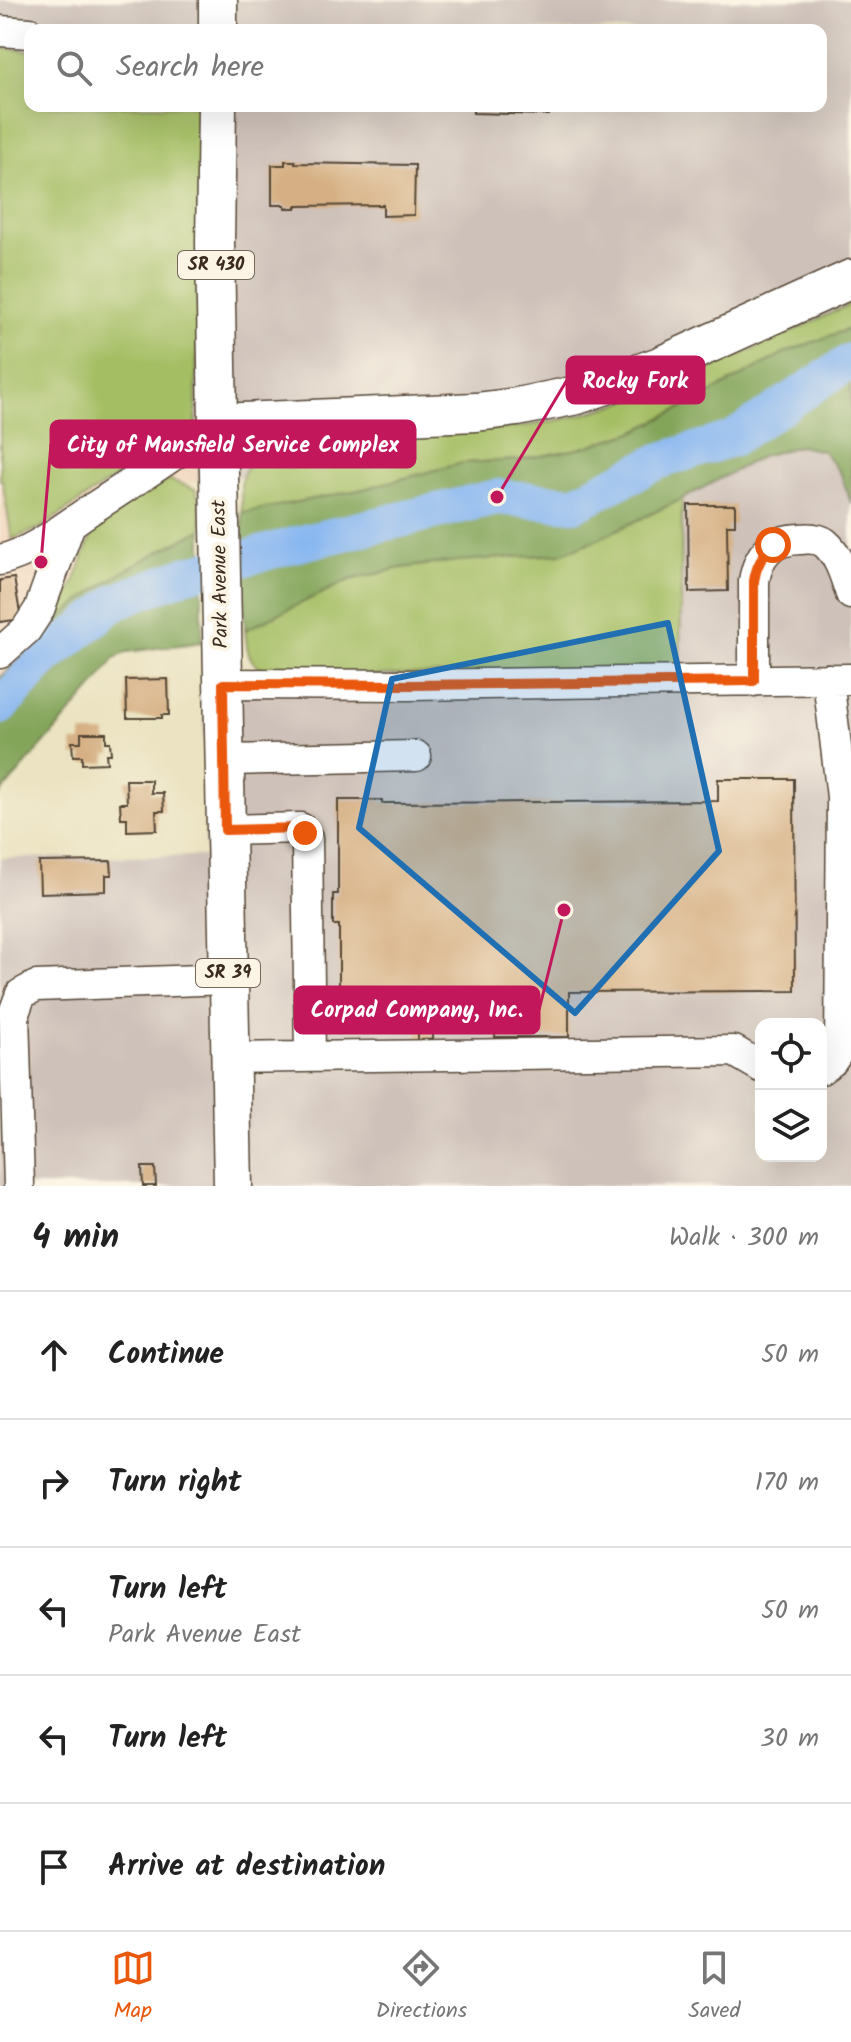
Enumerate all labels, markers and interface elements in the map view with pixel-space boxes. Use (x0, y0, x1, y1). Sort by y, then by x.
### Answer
search box (24, 24, 827, 112)
text: Search here (116, 44, 264, 92)
icon: search (52, 46, 96, 90)
road number: SR 430 (178, 251, 254, 279)
callout: Rocky Fork (567, 357, 704, 403)
text: Rocky Fork (582, 365, 689, 400)
callout: City of Mansfield Service Complex (51, 421, 415, 467)
text: City of Mansfield Service Complex (67, 429, 400, 464)
street label: Park Avenue East (204, 499, 238, 649)
route start (755, 527, 791, 563)
route end (287, 815, 323, 851)
road number: SR 39 (196, 959, 260, 987)
callout: Corpad Company, Inc. (295, 987, 539, 1033)
text: Corpad Company, Inc. (311, 994, 523, 1029)
map controls (755, 1018, 827, 1162)
button: locate (755, 1018, 827, 1090)
button: layers (755, 1090, 827, 1162)
text: 4 min (32, 1211, 119, 1265)
text: Walk · 300 m (669, 1217, 819, 1259)
text: Continue (108, 1331, 224, 1379)
icon: ahead (32, 1333, 76, 1377)
text: 50 m (761, 1334, 819, 1376)
text: Turn right (108, 1459, 241, 1507)
icon: right (32, 1461, 76, 1505)
text: 170 m (755, 1462, 819, 1504)
text: Turn left (108, 1566, 227, 1614)
icon: left (32, 1589, 76, 1633)
text: 50 m (761, 1590, 819, 1632)
text: Park Avenue East (108, 1614, 301, 1656)
text: Turn left (108, 1715, 227, 1763)
icon: left (32, 1717, 76, 1761)
text: 30 m (760, 1718, 819, 1760)
text: Arrive at destination (108, 1843, 385, 1891)
icon: arrive (32, 1845, 76, 1889)
tab: Map (111, 1946, 155, 2029)
tab: Directions (376, 1946, 467, 2029)
tab: Saved (688, 1946, 740, 2029)

